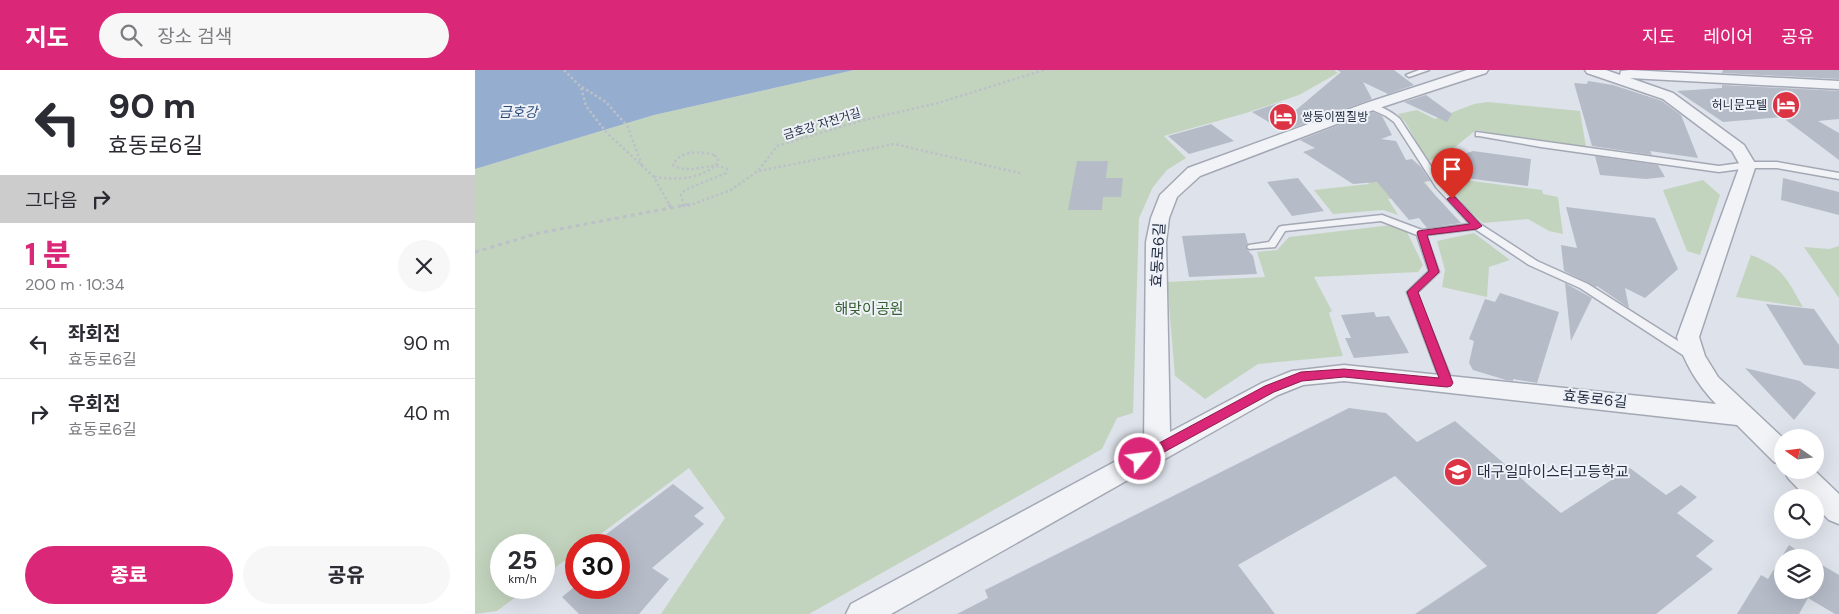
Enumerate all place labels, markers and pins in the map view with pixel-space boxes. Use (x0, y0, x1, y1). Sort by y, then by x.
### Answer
hotel icon: 허니문모텔 (1771, 90, 1801, 120)
place label: 허니문모텔 (1712, 97, 1767, 113)
hotel icon: 쌍둥이찜질방 (1268, 102, 1298, 132)
place label: 쌍둥이찜질방 (1302, 109, 1368, 125)
pin (1431, 148, 1473, 199)
school or university icon: 대구일마이스터고등학교 (1443, 457, 1473, 487)
place label: 대구일마이스터고등학교 (1477, 462, 1629, 482)

